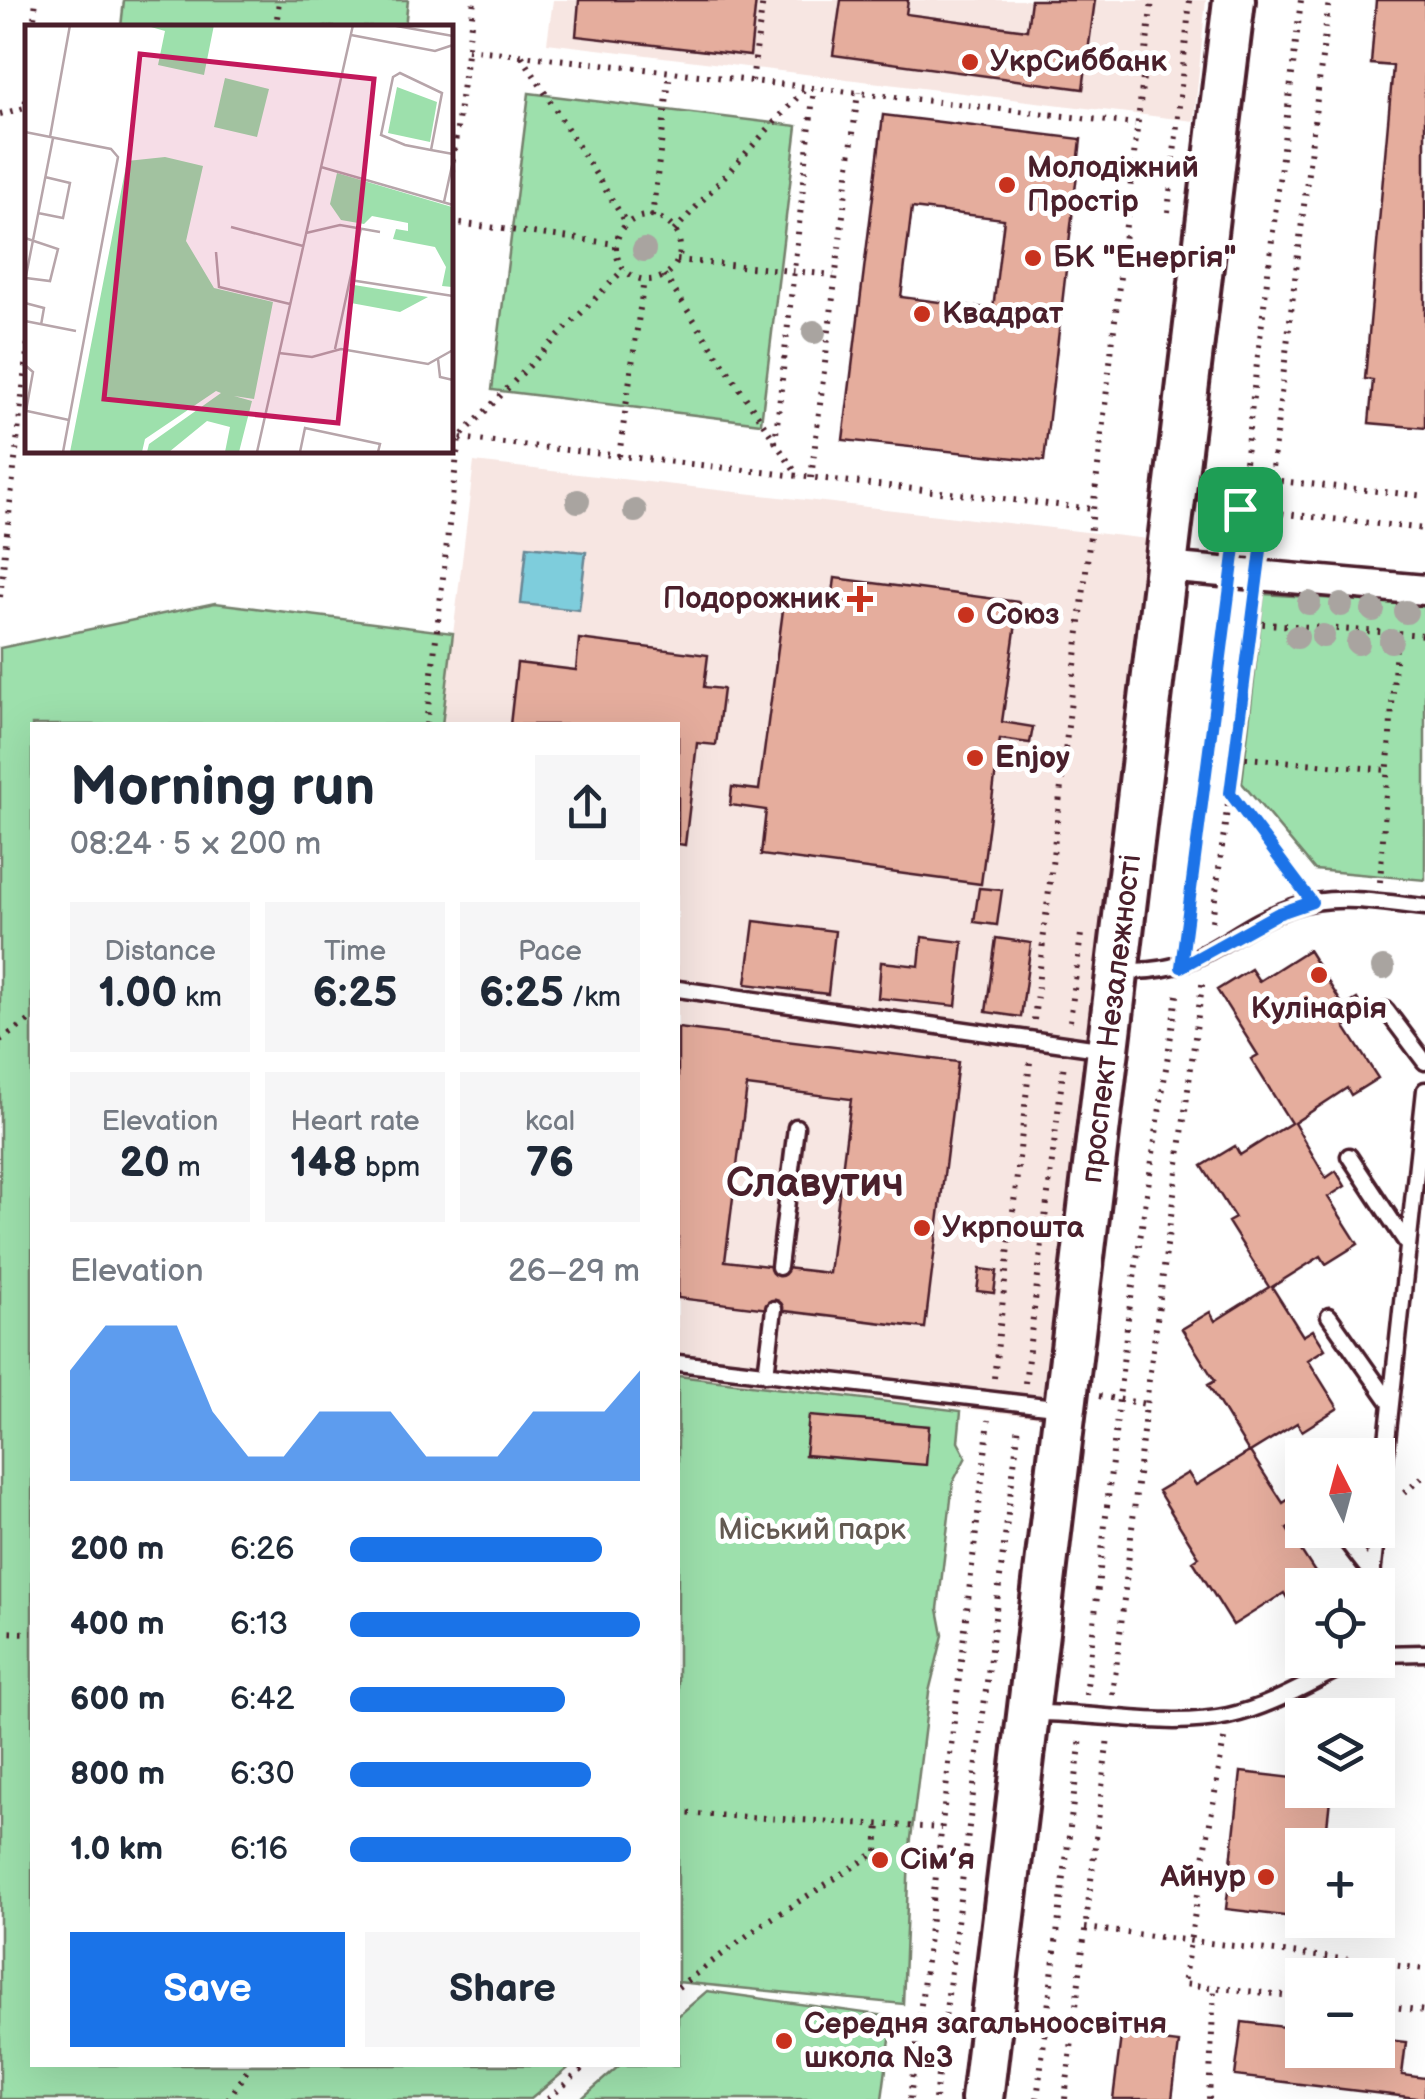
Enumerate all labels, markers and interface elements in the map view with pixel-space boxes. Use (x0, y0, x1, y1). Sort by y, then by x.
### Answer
inset map (25, 25, 452, 452)
place label: УкрСиббанк (990, 44, 1168, 80)
marker: УкрСиббанк (959, 51, 981, 73)
place label: Молодіжний Простір (1027, 150, 1199, 220)
marker: Молодіжний Простір (996, 174, 1018, 196)
place label: БК "Енергія" (1053, 240, 1237, 276)
marker: БК "Енергія" (1022, 247, 1044, 269)
place label: Квадрат (942, 296, 1064, 332)
marker: Квадрат (911, 303, 933, 325)
pin (1198, 467, 1283, 552)
icon: arrive (1213, 482, 1268, 537)
place label: Подорожник (663, 581, 841, 617)
marker: Подорожник (849, 588, 871, 610)
place label: Союз (986, 597, 1060, 633)
marker: Союз (955, 604, 977, 626)
place label: Enjoy (995, 740, 1070, 776)
marker: Enjoy (964, 747, 986, 769)
text: Morning run (70, 754, 375, 821)
button: share (535, 755, 640, 860)
text: 08:24 · 5 × 200 m (70, 825, 321, 864)
street label: проспект Незалежності (1074, 852, 1149, 1185)
text: Distance (104, 935, 216, 968)
text: Time (324, 935, 386, 968)
text: Pace (518, 935, 582, 968)
marker: Кулінарія (1308, 964, 1330, 986)
text: 1.00 (98, 968, 177, 1019)
text: 6:25 (313, 968, 397, 1019)
text: 6:25 (479, 968, 564, 1019)
text: km (177, 981, 222, 1014)
text: /km (564, 981, 621, 1014)
place label: Кулінарія (1251, 991, 1387, 1027)
text: Elevation (102, 1105, 218, 1138)
text: Heart rate (290, 1105, 420, 1138)
text: kcal (525, 1105, 575, 1138)
text: 20 (119, 1138, 170, 1189)
text: 148 (290, 1138, 357, 1189)
text: 76 (526, 1138, 574, 1189)
text: m (170, 1151, 201, 1184)
text: bpm (357, 1151, 420, 1184)
district label: Славутич (726, 1160, 904, 1208)
place label: Укрпошта (942, 1210, 1085, 1246)
marker: Укрпошта (911, 1217, 933, 1239)
text: Elevation (70, 1252, 203, 1291)
text: 26–29 m (508, 1252, 640, 1291)
north arrow (1285, 1438, 1395, 1548)
map controls (1285, 1438, 1395, 2068)
park label: Міський парк (718, 1512, 906, 1548)
text: 200 m (70, 1530, 164, 1569)
text: 6:26 (230, 1530, 294, 1569)
button: locate (1285, 1568, 1395, 1678)
text: 400 m (70, 1605, 165, 1644)
text: 6:13 (230, 1605, 288, 1644)
text: 600 m (70, 1680, 165, 1719)
text: 6:42 (230, 1680, 294, 1719)
button: layers (1285, 1698, 1395, 1808)
text: 800 m (70, 1755, 165, 1794)
text: 6:30 (230, 1755, 295, 1794)
button: + (1285, 1828, 1395, 1938)
text: 1.0 km (70, 1830, 163, 1869)
text: 6:16 (230, 1830, 288, 1869)
place label: Сім’я (900, 1842, 975, 1878)
marker: Сім’я (869, 1849, 891, 1871)
place label: Айнур (1159, 1859, 1246, 1895)
marker: Айнур (1255, 1866, 1277, 1888)
button: Save (70, 1932, 345, 2047)
button: Share (365, 1932, 640, 2047)
button: − (1285, 1958, 1395, 2068)
place label: Середня загальноосвітня школа №3 (804, 2006, 1167, 2076)
marker: Середня загальноосвітня школа №3 (773, 2030, 795, 2052)

